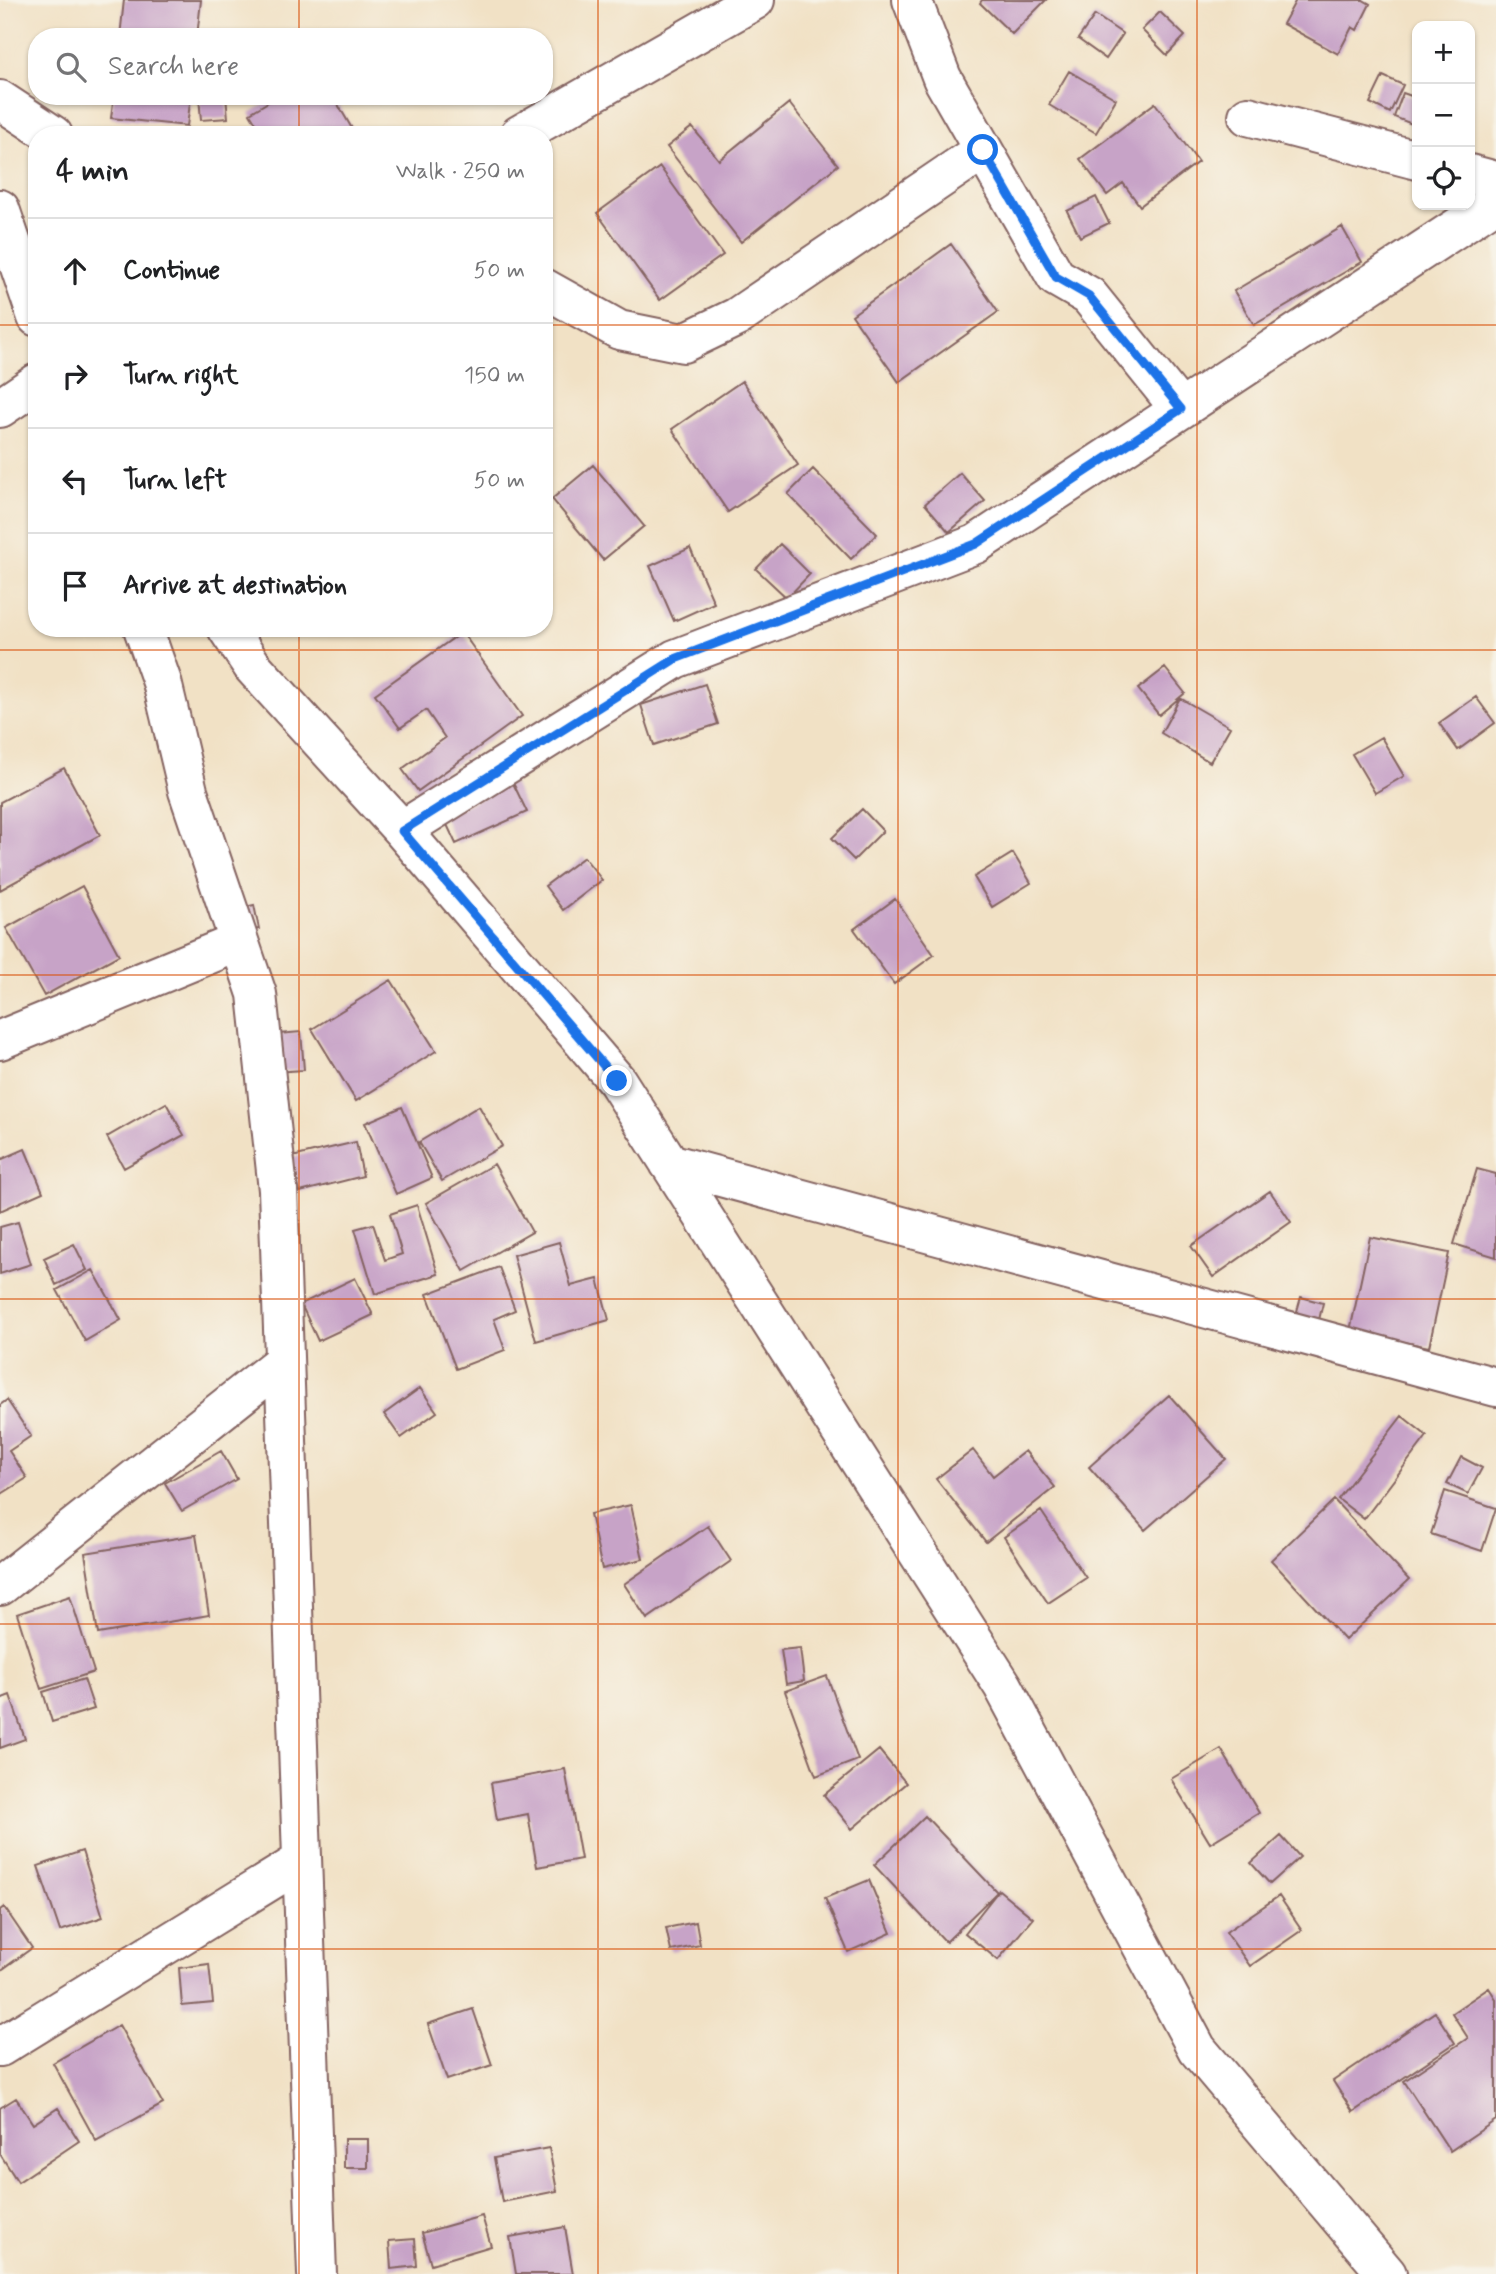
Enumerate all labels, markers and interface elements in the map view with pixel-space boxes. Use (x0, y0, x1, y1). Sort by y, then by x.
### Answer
map controls (1412, 21, 1475, 210)
button: + (1412, 21, 1475, 84)
search box (28, 28, 553, 105)
icon: search (52, 48, 90, 86)
text: Search here (108, 50, 239, 84)
button: − (1412, 84, 1475, 147)
route start (967, 134, 998, 165)
button: locate (1412, 147, 1475, 210)
text: 4 min (56, 152, 129, 191)
text: Walk · 250 m (396, 157, 525, 187)
icon: ahead (56, 252, 94, 290)
text: Continue (123, 254, 220, 288)
text: 50 m (474, 256, 525, 286)
icon: right (56, 357, 94, 395)
text: Turn right (123, 359, 239, 393)
text: 150 m (464, 361, 525, 391)
icon: left (56, 462, 94, 500)
text: Turn left (123, 464, 227, 498)
text: 50 m (474, 466, 525, 496)
icon: arrive (56, 567, 94, 605)
text: Arrive at destination (123, 569, 347, 603)
route end (601, 1065, 632, 1096)

